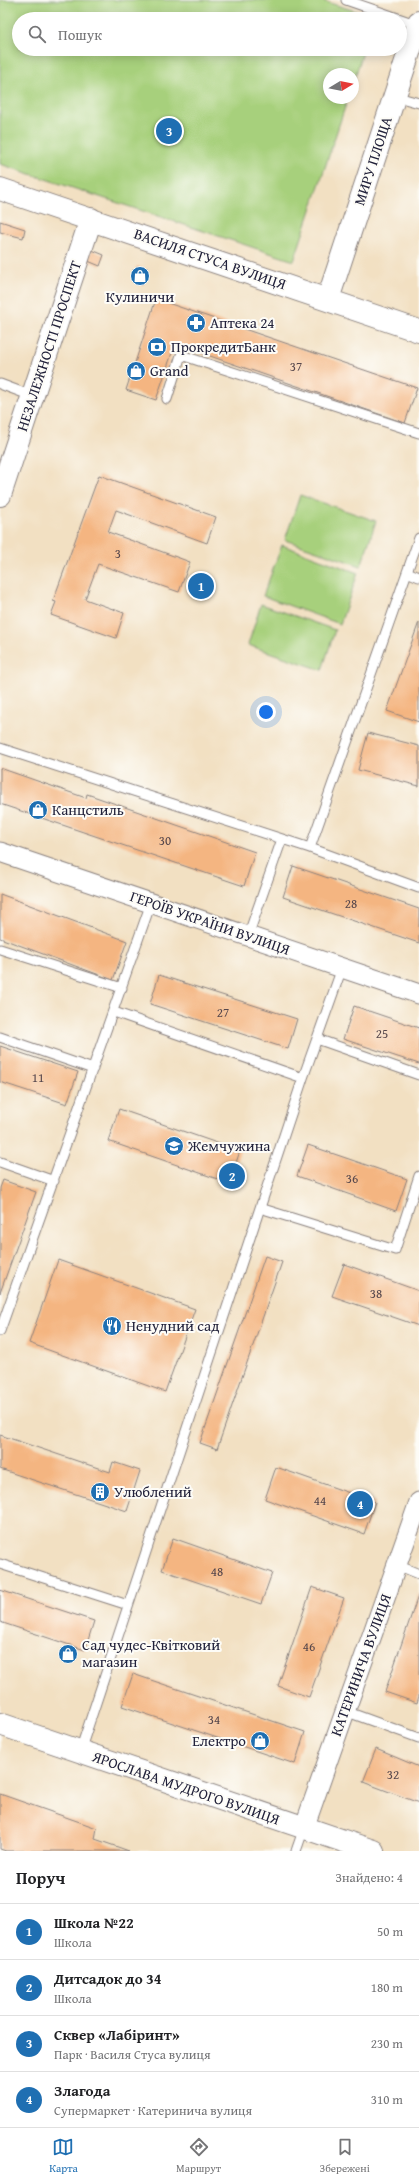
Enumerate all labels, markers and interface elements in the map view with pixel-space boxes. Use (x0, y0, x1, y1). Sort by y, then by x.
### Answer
search box (12, 12, 407, 56)
icon: search (26, 23, 48, 45)
text: Пошук (58, 24, 102, 45)
north arrow (323, 68, 359, 104)
street label: МИРУ ПЛОЩА (348, 114, 397, 208)
pin: 3 (156, 116, 182, 146)
street label: ВАСИЛЯ СТУСА ВУЛИЦЯ (131, 223, 289, 294)
street label: НЕЗАЛЕЖНОСТІ ПРОСПЕКТ (11, 257, 86, 434)
shop icon: Кулиничи (129, 265, 151, 287)
place label: Кулиничи (106, 286, 174, 307)
pharmacy icon: Аптека 24 (185, 312, 207, 334)
place label: Аптека 24 (210, 312, 275, 333)
bank icon: ПрокредитБанк (146, 336, 168, 358)
place label: ПрокредитБанк (171, 336, 276, 357)
house number: 37 (290, 357, 302, 376)
shop icon: Grand (125, 360, 147, 382)
place label: Grand (150, 360, 188, 381)
house number: 3 (115, 544, 121, 563)
pin: 1 (188, 571, 214, 601)
your location (256, 702, 276, 722)
shop icon: Канцстиль (27, 799, 49, 821)
place label: Канцстиль (52, 799, 124, 820)
house number: 30 (159, 831, 171, 850)
street label: ГЕРОЇВ УКРАЇНИ ВУЛИЦЯ (127, 885, 293, 960)
house number: 28 (345, 894, 357, 913)
house number: 27 (217, 1003, 229, 1022)
house number: 25 (376, 1024, 388, 1043)
house number: 11 (32, 1068, 44, 1087)
school or university icon: Жемчужина (163, 1135, 185, 1157)
place label: Жемчужина (187, 1135, 271, 1156)
pin: 2 (219, 1161, 245, 1191)
house number: 36 (346, 1169, 358, 1188)
house number: 38 (370, 1284, 382, 1303)
restaurant icon: Ненудний сад (101, 1315, 123, 1337)
place label: Ненудний сад (126, 1315, 219, 1336)
building icon: Улюблений (89, 1481, 111, 1503)
place label: Улюблений (114, 1481, 192, 1502)
pin: 4 (347, 1489, 373, 1519)
house number: 44 (314, 1491, 326, 1510)
house number: 48 (211, 1562, 223, 1581)
street label: КАТЕРИНИЧА ВУЛИЦЯ (325, 1591, 396, 1739)
place label: Сад чудес-Квітковий магазин (82, 1634, 220, 1672)
house number: 46 (303, 1637, 315, 1656)
shop icon: Сад чудес-Квітковий магазин (57, 1643, 79, 1665)
house number: 34 (208, 1710, 220, 1729)
place label: Електро (192, 1730, 246, 1751)
shop icon: Електро (249, 1730, 271, 1752)
street label: ЯРОСЛАВА МУДРОГО ВУЛИЦЯ (89, 1745, 283, 1830)
house number: 32 (387, 1765, 399, 1784)
text: Поруч (16, 1865, 65, 1890)
text: Знайдено: 4 (335, 1868, 403, 1887)
text: Школа №22 (54, 1912, 134, 1933)
text: 1 (26, 1922, 32, 1941)
text: 50 m (377, 1922, 403, 1941)
text: Школа (54, 1933, 92, 1952)
text: Дитсадок до 34 (54, 1968, 162, 1989)
text: 2 (26, 1978, 32, 1997)
text: 180 m (371, 1978, 403, 1997)
text: Школа (54, 1989, 92, 2008)
text: Сквер «Лабіринт» (54, 2024, 180, 2045)
text: 3 (26, 2034, 32, 2053)
text: 230 m (371, 2034, 403, 2053)
text: Парк · Василя Стуса вулиця (54, 2045, 211, 2064)
text: Злагода (54, 2080, 110, 2101)
text: 4 (26, 2090, 32, 2109)
text: 310 m (371, 2090, 403, 2109)
text: Супермаркет · Катеринича вулиця (54, 2101, 252, 2120)
tab: Карта (49, 2136, 78, 2176)
tab: Маршрут (176, 2136, 221, 2176)
tab: Збережені (319, 2136, 370, 2176)

